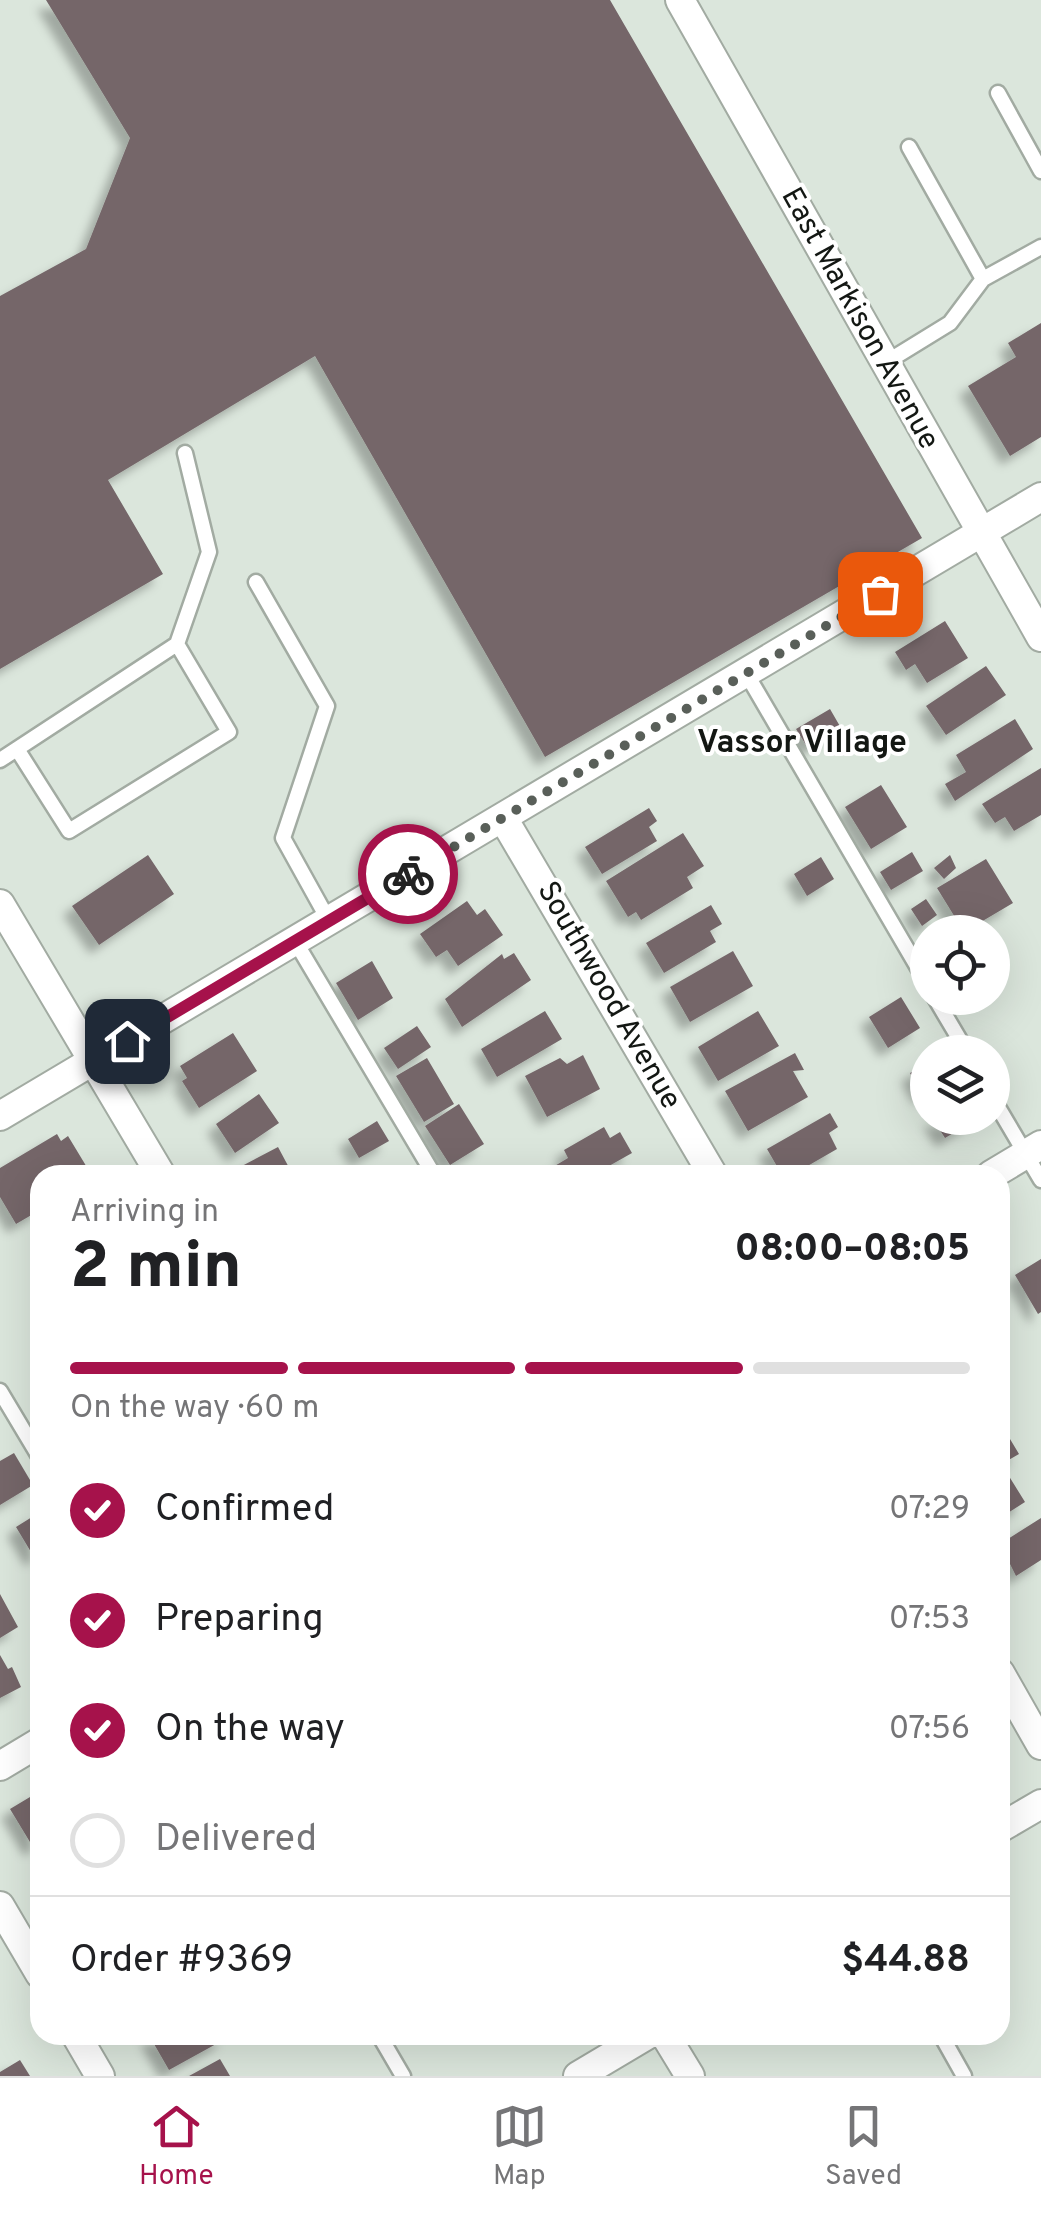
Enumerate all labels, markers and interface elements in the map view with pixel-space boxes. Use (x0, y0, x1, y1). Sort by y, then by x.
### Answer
street label: East Markison Avenue (772, 182, 946, 456)
pin (838, 552, 923, 637)
icon: bag (853, 567, 908, 622)
district label: Vassor Village (697, 724, 907, 764)
courier (358, 824, 458, 924)
icon: bike (381, 847, 436, 902)
street label: Southwood Avenue (528, 875, 688, 1117)
map controls (910, 915, 1010, 1135)
button: locate (910, 915, 1010, 1015)
pin (85, 999, 170, 1084)
icon: home (100, 1014, 155, 1069)
button: layers (910, 1035, 1010, 1135)
text: Arriving in (70, 1193, 219, 1233)
text: 08:00–08:05 (735, 1226, 970, 1275)
text: 2 min (70, 1229, 242, 1311)
text: On the way · 60 m (70, 1389, 319, 1429)
icon: check (70, 1483, 125, 1538)
text: Confirmed (155, 1486, 334, 1535)
text: 07:29 (889, 1490, 970, 1530)
icon: check (70, 1593, 125, 1648)
text: Preparing (155, 1596, 324, 1645)
text: 07:53 (889, 1600, 970, 1640)
icon: check (70, 1703, 125, 1758)
text: On the way (155, 1706, 345, 1755)
text: 07:56 (889, 1710, 970, 1750)
text: Delivered (155, 1816, 317, 1865)
text: Order #9369 (70, 1937, 293, 1986)
text: $44.88 (841, 1937, 970, 1986)
tab: Home (139, 2099, 213, 2195)
tab: Map (492, 2099, 547, 2195)
tab: Saved (825, 2099, 902, 2195)

